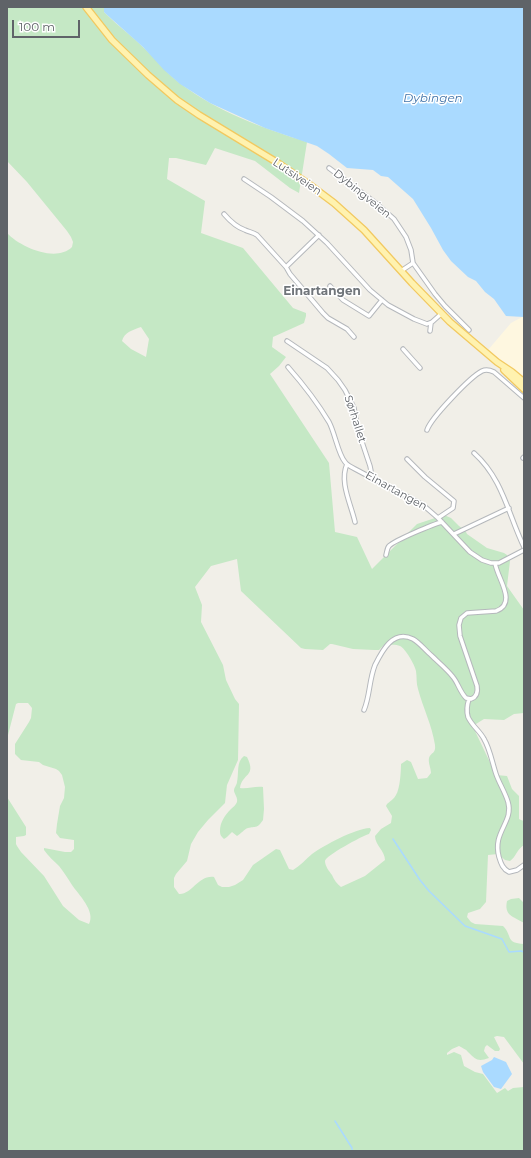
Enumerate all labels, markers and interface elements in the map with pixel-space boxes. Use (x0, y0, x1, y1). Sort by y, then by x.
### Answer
scale bar (14, 12, 82, 38)
text: 100 m (19, 19, 55, 34)
water label: Dybingen (403, 91, 463, 105)
street label: Lutsiveien (270, 156, 324, 198)
street label: Dybingveien (331, 167, 393, 221)
district label: Einartangen (283, 284, 361, 298)
street label: Sørhallet (341, 394, 369, 444)
street label: Einartangen (363, 469, 429, 513)

